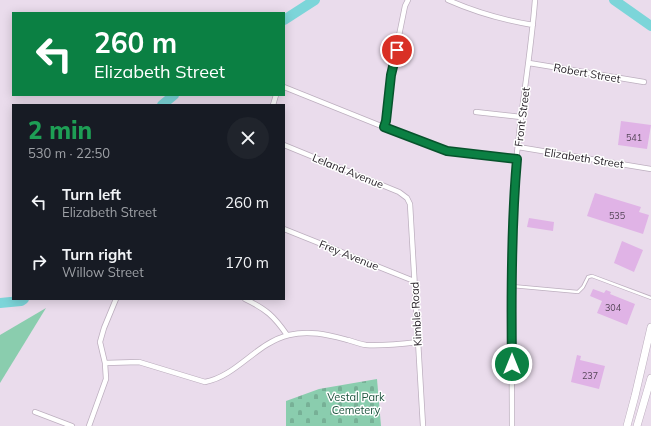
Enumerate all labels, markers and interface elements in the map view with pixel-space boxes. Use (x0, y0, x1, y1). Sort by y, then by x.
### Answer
text: 260 m (94, 25, 177, 60)
icon: left (28, 28, 80, 80)
pin (380, 33, 414, 67)
icon: arrive (386, 39, 408, 61)
text: Elizabeth Street (94, 60, 225, 83)
street label: Robert Street (552, 60, 622, 86)
street label: Front Street (511, 86, 533, 148)
text: 2 min (28, 115, 92, 145)
button: close (227, 117, 269, 159)
house number: 541 (626, 132, 642, 143)
text: 530 m · 22:50 (28, 145, 110, 161)
street label: Elizabeth Street (543, 145, 625, 171)
street label: Leland Avenue (310, 150, 386, 192)
text: Turn left (62, 185, 121, 204)
icon: left (28, 191, 50, 213)
text: 260 m (225, 193, 269, 212)
text: Elizabeth Street (62, 204, 157, 220)
house number: 535 (609, 210, 626, 221)
street label: Frey Avenue (317, 237, 381, 273)
text: Turn right (62, 245, 132, 264)
icon: right (28, 251, 50, 273)
text: 170 m (225, 253, 269, 272)
text: Willow Street (62, 264, 144, 280)
street label: Kimble Road (407, 282, 425, 346)
house number: 304 (605, 302, 622, 313)
position arrow (491, 343, 533, 385)
house number: 237 (582, 370, 598, 381)
park label: Vestal Park Cemetery (327, 390, 385, 417)

